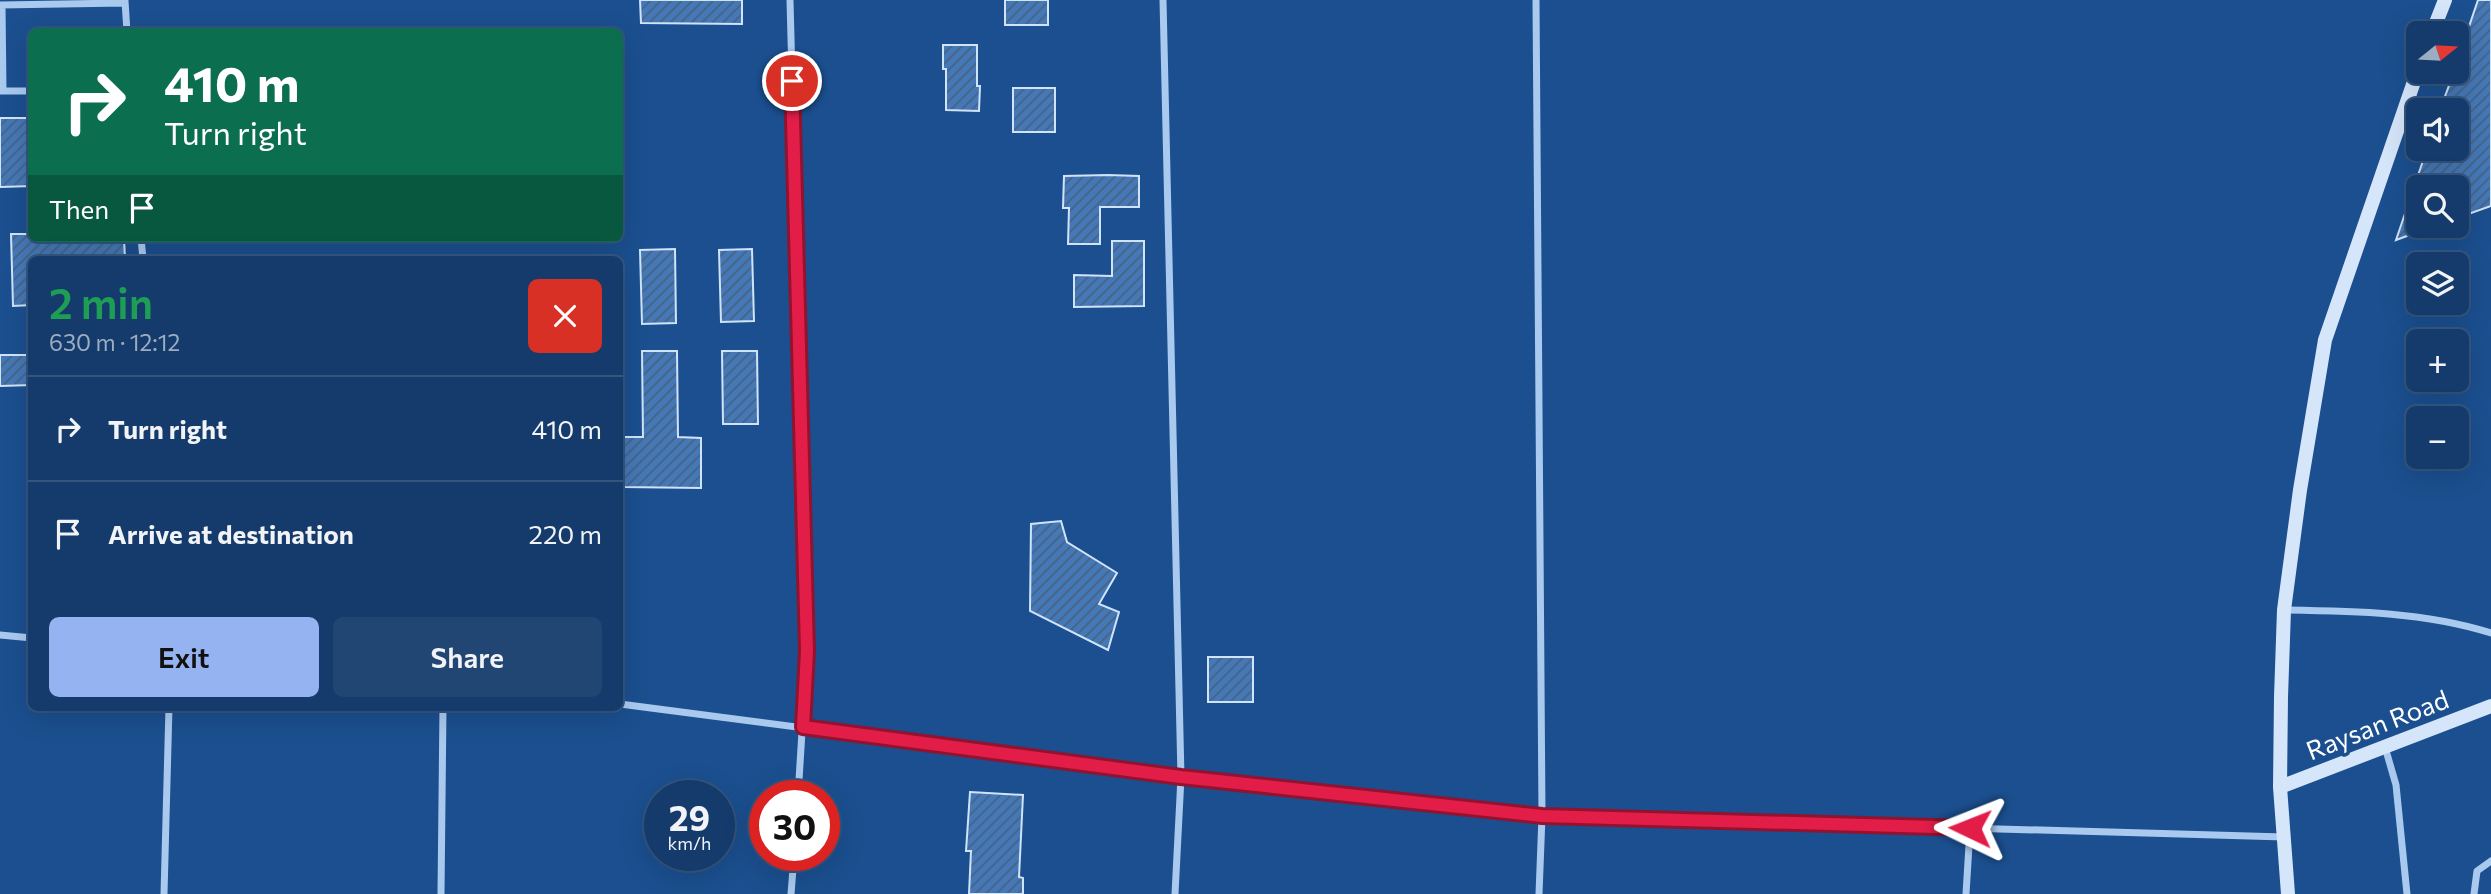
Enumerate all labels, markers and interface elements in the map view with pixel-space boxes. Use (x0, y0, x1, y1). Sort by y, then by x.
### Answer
north arrow (2406, 21, 2469, 84)
map controls (2406, 21, 2469, 469)
pin (762, 51, 822, 111)
text: 410 m (164, 52, 299, 112)
icon: right (49, 56, 140, 147)
icon: arrive (773, 62, 811, 100)
button: sound (2406, 98, 2469, 161)
text: Turn right (164, 112, 307, 152)
button: search (2406, 175, 2469, 238)
icon: arrive (123, 189, 161, 227)
text: Then (49, 193, 109, 224)
button: layers (2406, 252, 2469, 315)
text: 2 min (49, 276, 153, 328)
button: close (528, 279, 602, 353)
text: 630 m · 12:12 (49, 328, 180, 356)
button: + (2406, 329, 2469, 392)
button: − (2406, 406, 2469, 469)
icon: right (49, 410, 87, 448)
text: Turn right (108, 413, 227, 444)
text: 410 m (531, 413, 602, 444)
icon: arrive (49, 515, 87, 553)
text: Arrive at destination (108, 518, 354, 549)
text: 220 m (529, 518, 602, 549)
button: Exit (49, 617, 319, 697)
button: Share (333, 617, 602, 697)
street label: Raysan Road (2301, 683, 2453, 765)
speed limit sign: 30 (749, 780, 840, 871)
position arrow (1933, 791, 2007, 865)
text: 29 (669, 795, 710, 838)
text: km/h (668, 832, 711, 854)

